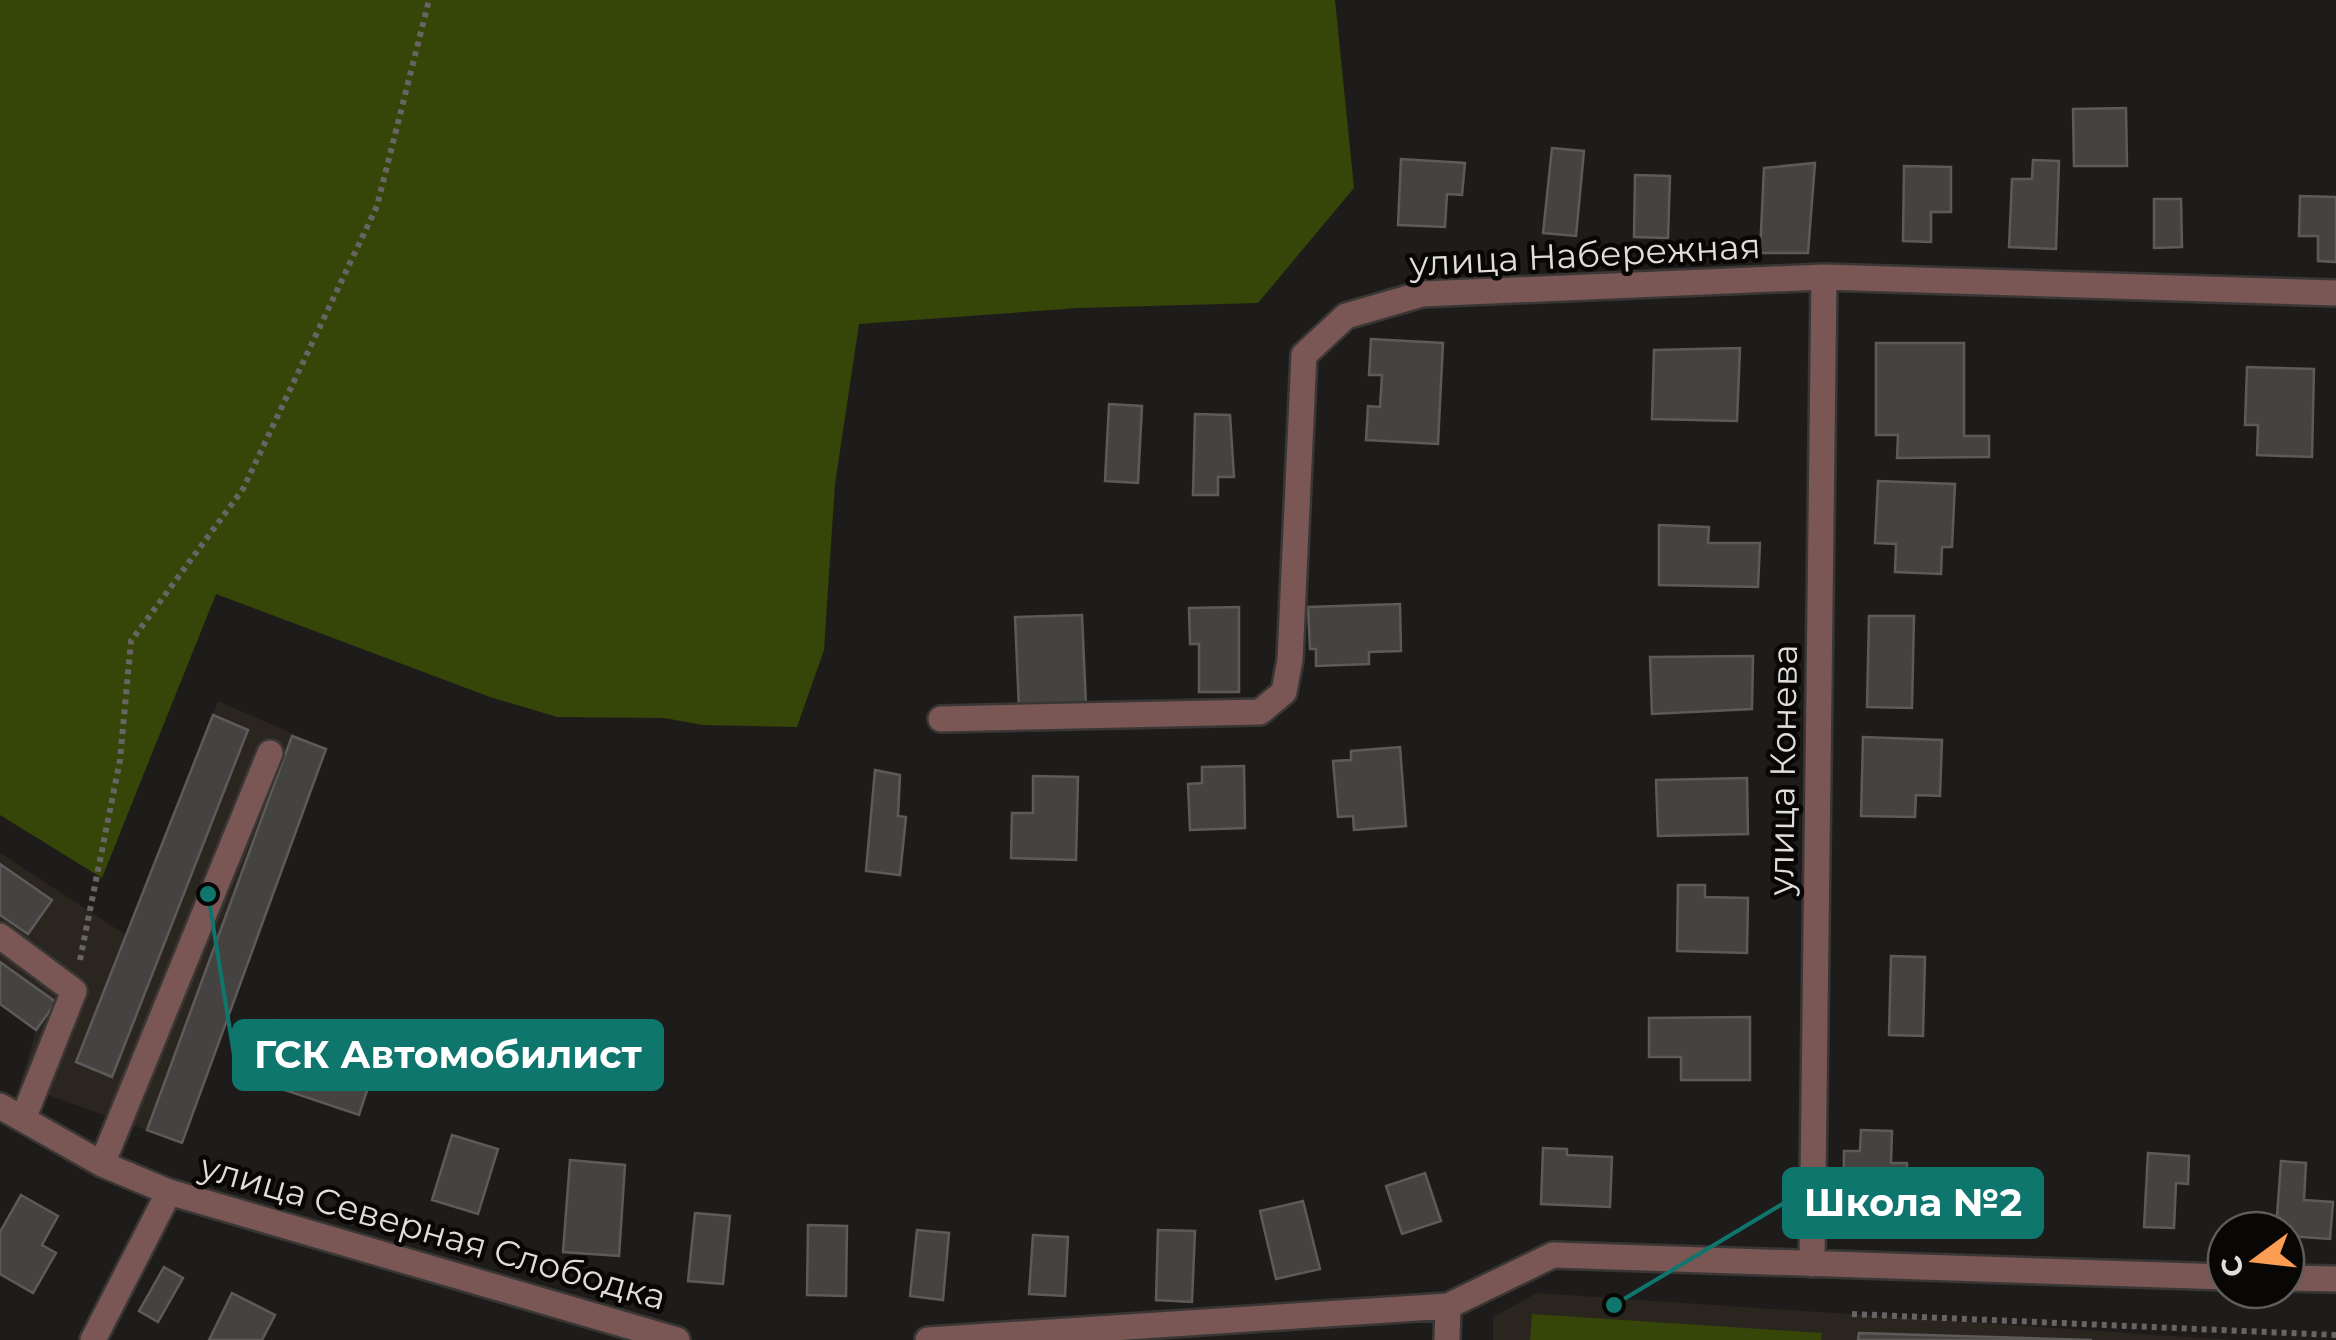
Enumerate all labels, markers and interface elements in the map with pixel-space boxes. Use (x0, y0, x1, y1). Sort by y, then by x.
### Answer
street label: улица Набережная (1407, 224, 1762, 285)
street label: улица Конева (1759, 644, 1806, 897)
callout: ГСК Автомобилист (234, 1021, 662, 1089)
text: ГСК Автомобилист (254, 1031, 643, 1078)
street label: улица Северная Слободка (194, 1144, 671, 1319)
callout: Школа №2 (1784, 1169, 2042, 1237)
text: Школа №2 (1804, 1179, 2022, 1226)
north arrow (2206, 1210, 2306, 1310)
text: С (2213, 1252, 2251, 1281)

